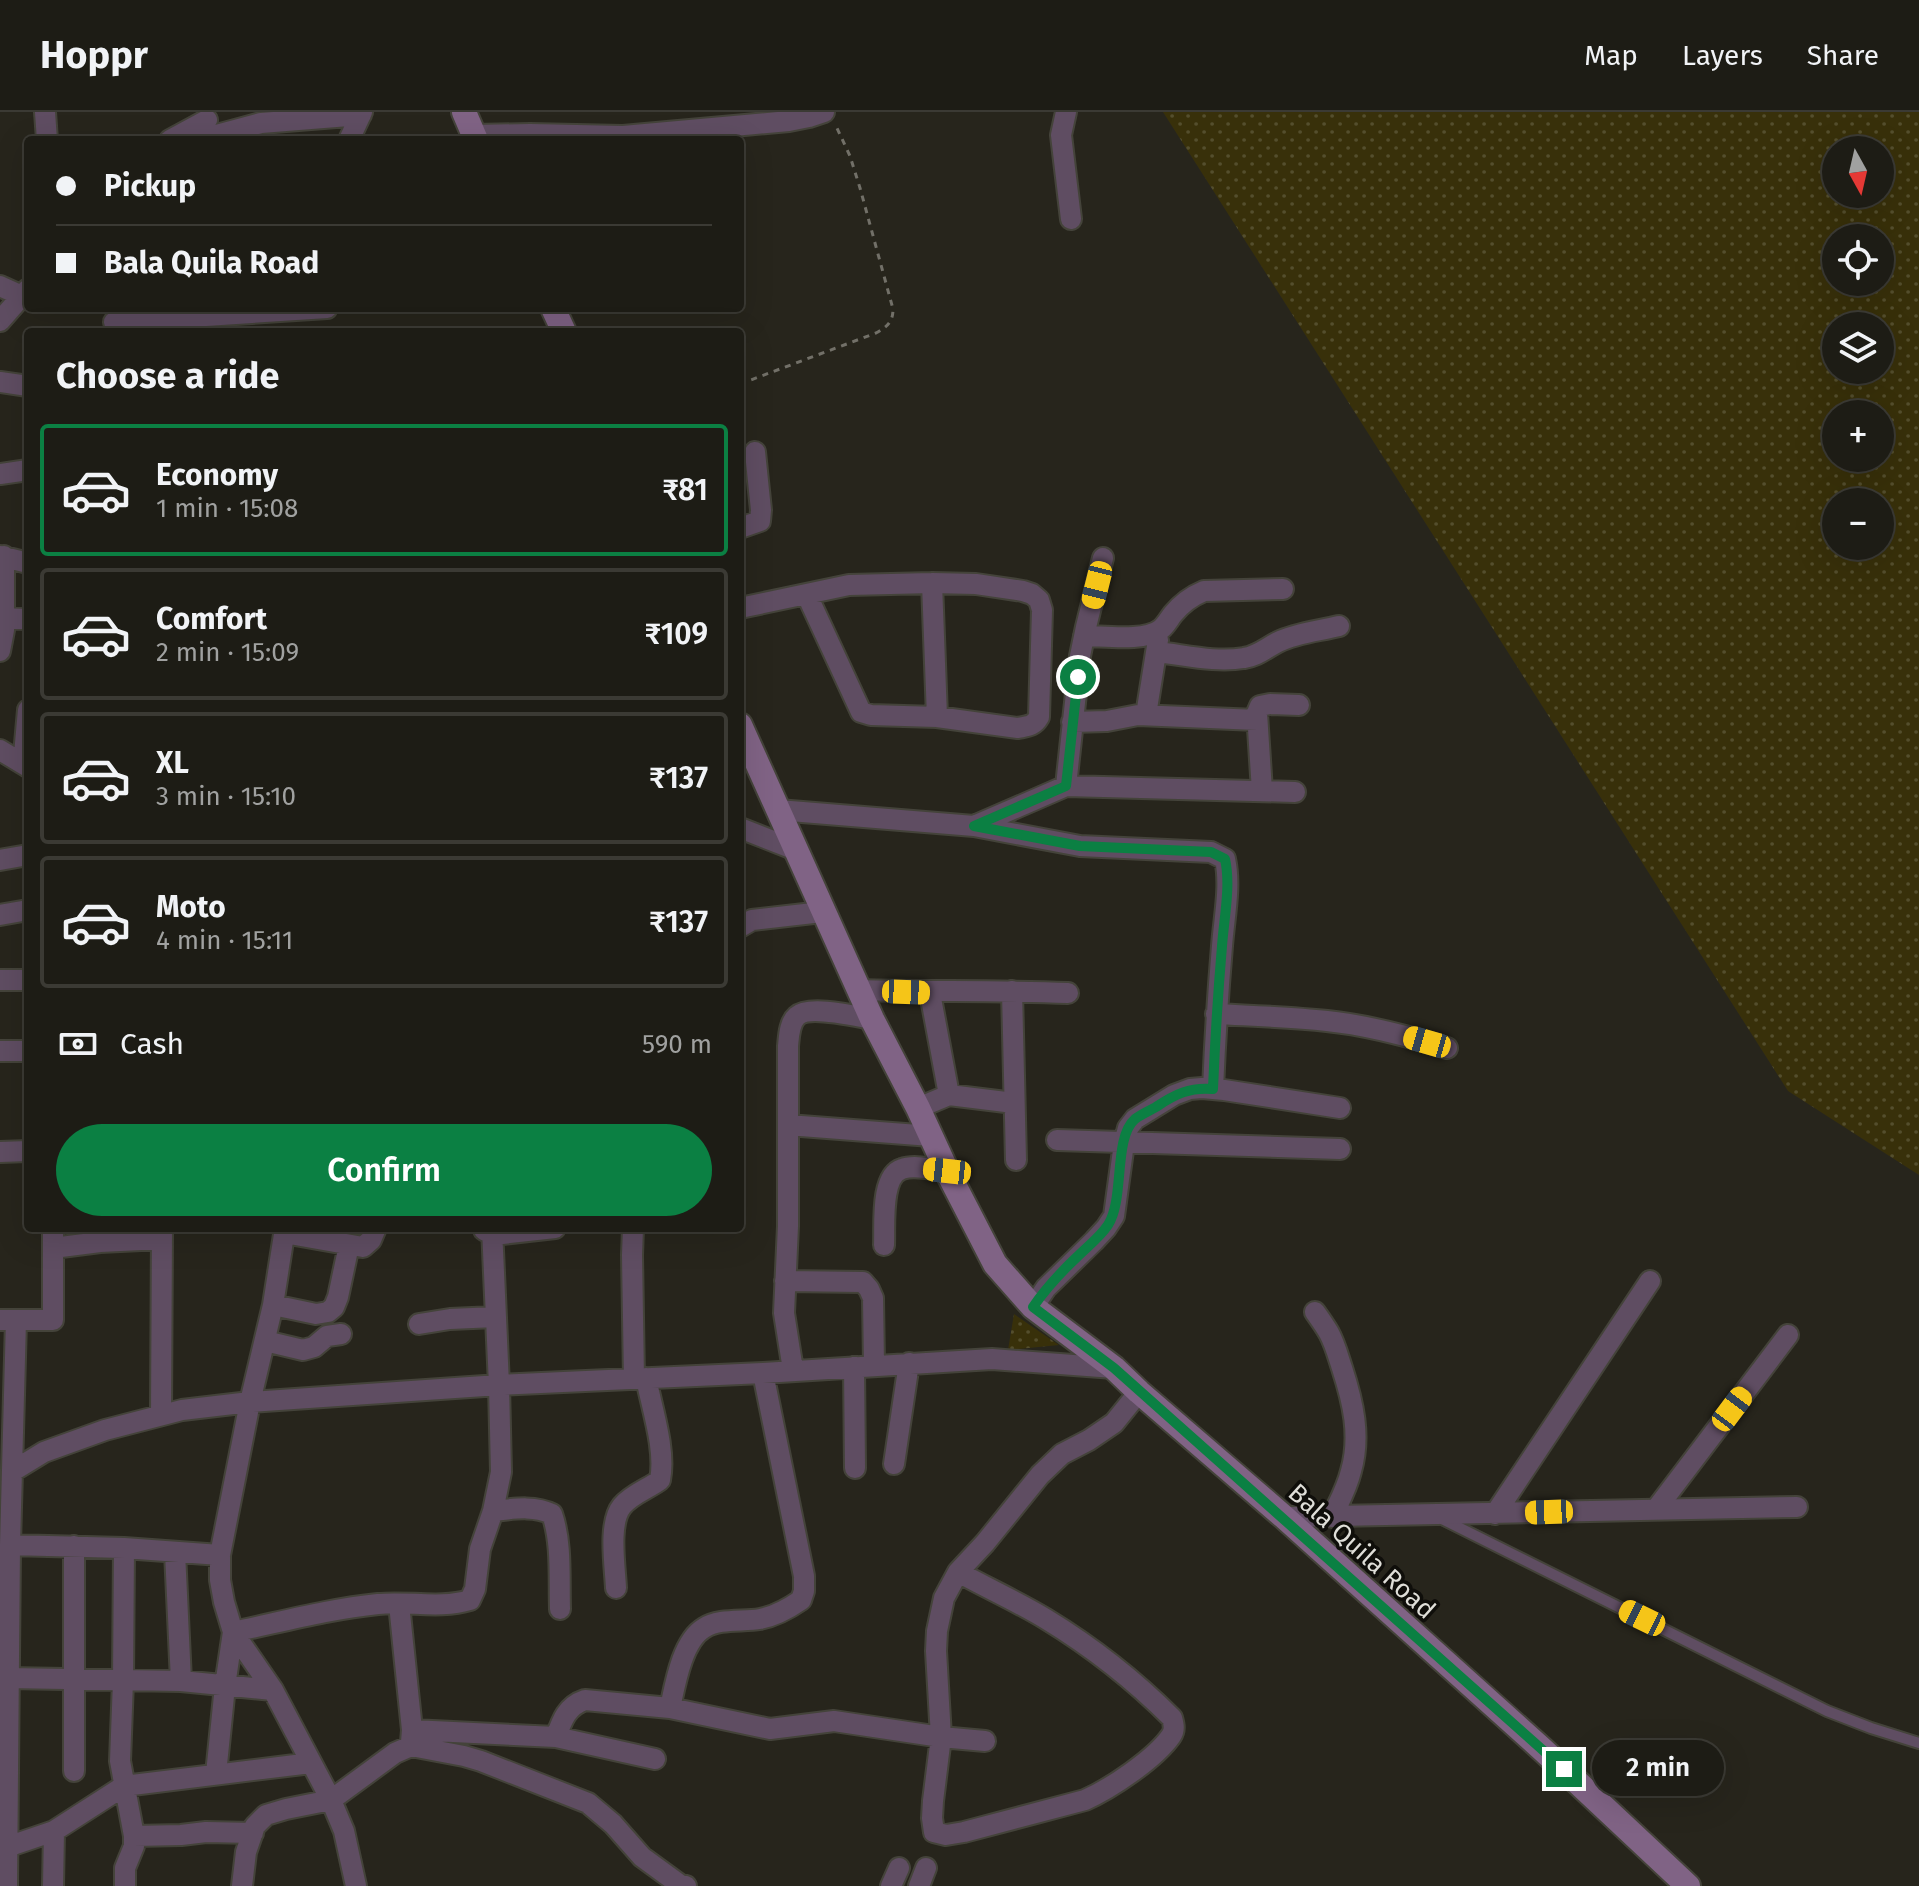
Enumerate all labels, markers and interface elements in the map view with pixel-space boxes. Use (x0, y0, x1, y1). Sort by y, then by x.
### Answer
text: Hoppr (40, 32, 148, 78)
text: Map (1584, 39, 1638, 72)
text: Layers (1682, 39, 1763, 72)
text: Share (1807, 39, 1879, 72)
north arrow (1822, 136, 1894, 208)
map controls (1822, 136, 1894, 560)
text: Pickup (104, 168, 196, 204)
button: locate (1822, 224, 1894, 296)
text: Bala Quila Road (104, 245, 319, 281)
button: layers (1822, 312, 1894, 384)
text: Choose a ride (56, 354, 279, 398)
button: + (1822, 400, 1894, 472)
icon: car (60, 454, 132, 526)
text: Economy (156, 457, 278, 493)
text: ₹81 (662, 472, 708, 508)
button: − (1822, 488, 1894, 560)
text: 1 min · 15:08 (156, 493, 298, 524)
car (1080, 559, 1114, 611)
icon: car (60, 598, 132, 670)
text: Comfort (156, 601, 267, 637)
text: ₹109 (645, 616, 708, 652)
text: 2 min · 15:09 (156, 637, 299, 668)
route start (1060, 659, 1096, 695)
icon: car (60, 742, 132, 814)
text: XL (156, 745, 189, 781)
text: ₹137 (649, 760, 708, 796)
text: 3 min · 15:10 (156, 781, 296, 812)
icon: car (60, 886, 132, 958)
text: Moto (156, 889, 226, 925)
text: ₹137 (649, 904, 708, 940)
text: 4 min · 15:11 (156, 925, 293, 956)
car (882, 979, 930, 1005)
icon: cash (56, 1022, 100, 1066)
car (1401, 1024, 1453, 1060)
text: Cash (120, 1026, 184, 1062)
text: 590 m (642, 1029, 712, 1060)
button: Confirm (56, 1124, 712, 1216)
car (922, 1157, 972, 1185)
car (1708, 1383, 1756, 1435)
street label: Bala Quila Road (1282, 1477, 1442, 1625)
car (1525, 1499, 1573, 1525)
car (1615, 1597, 1669, 1639)
callout: 2 min (1592, 1741, 1724, 1797)
route end (1546, 1751, 1582, 1787)
text: 2 min (1626, 1752, 1690, 1783)

